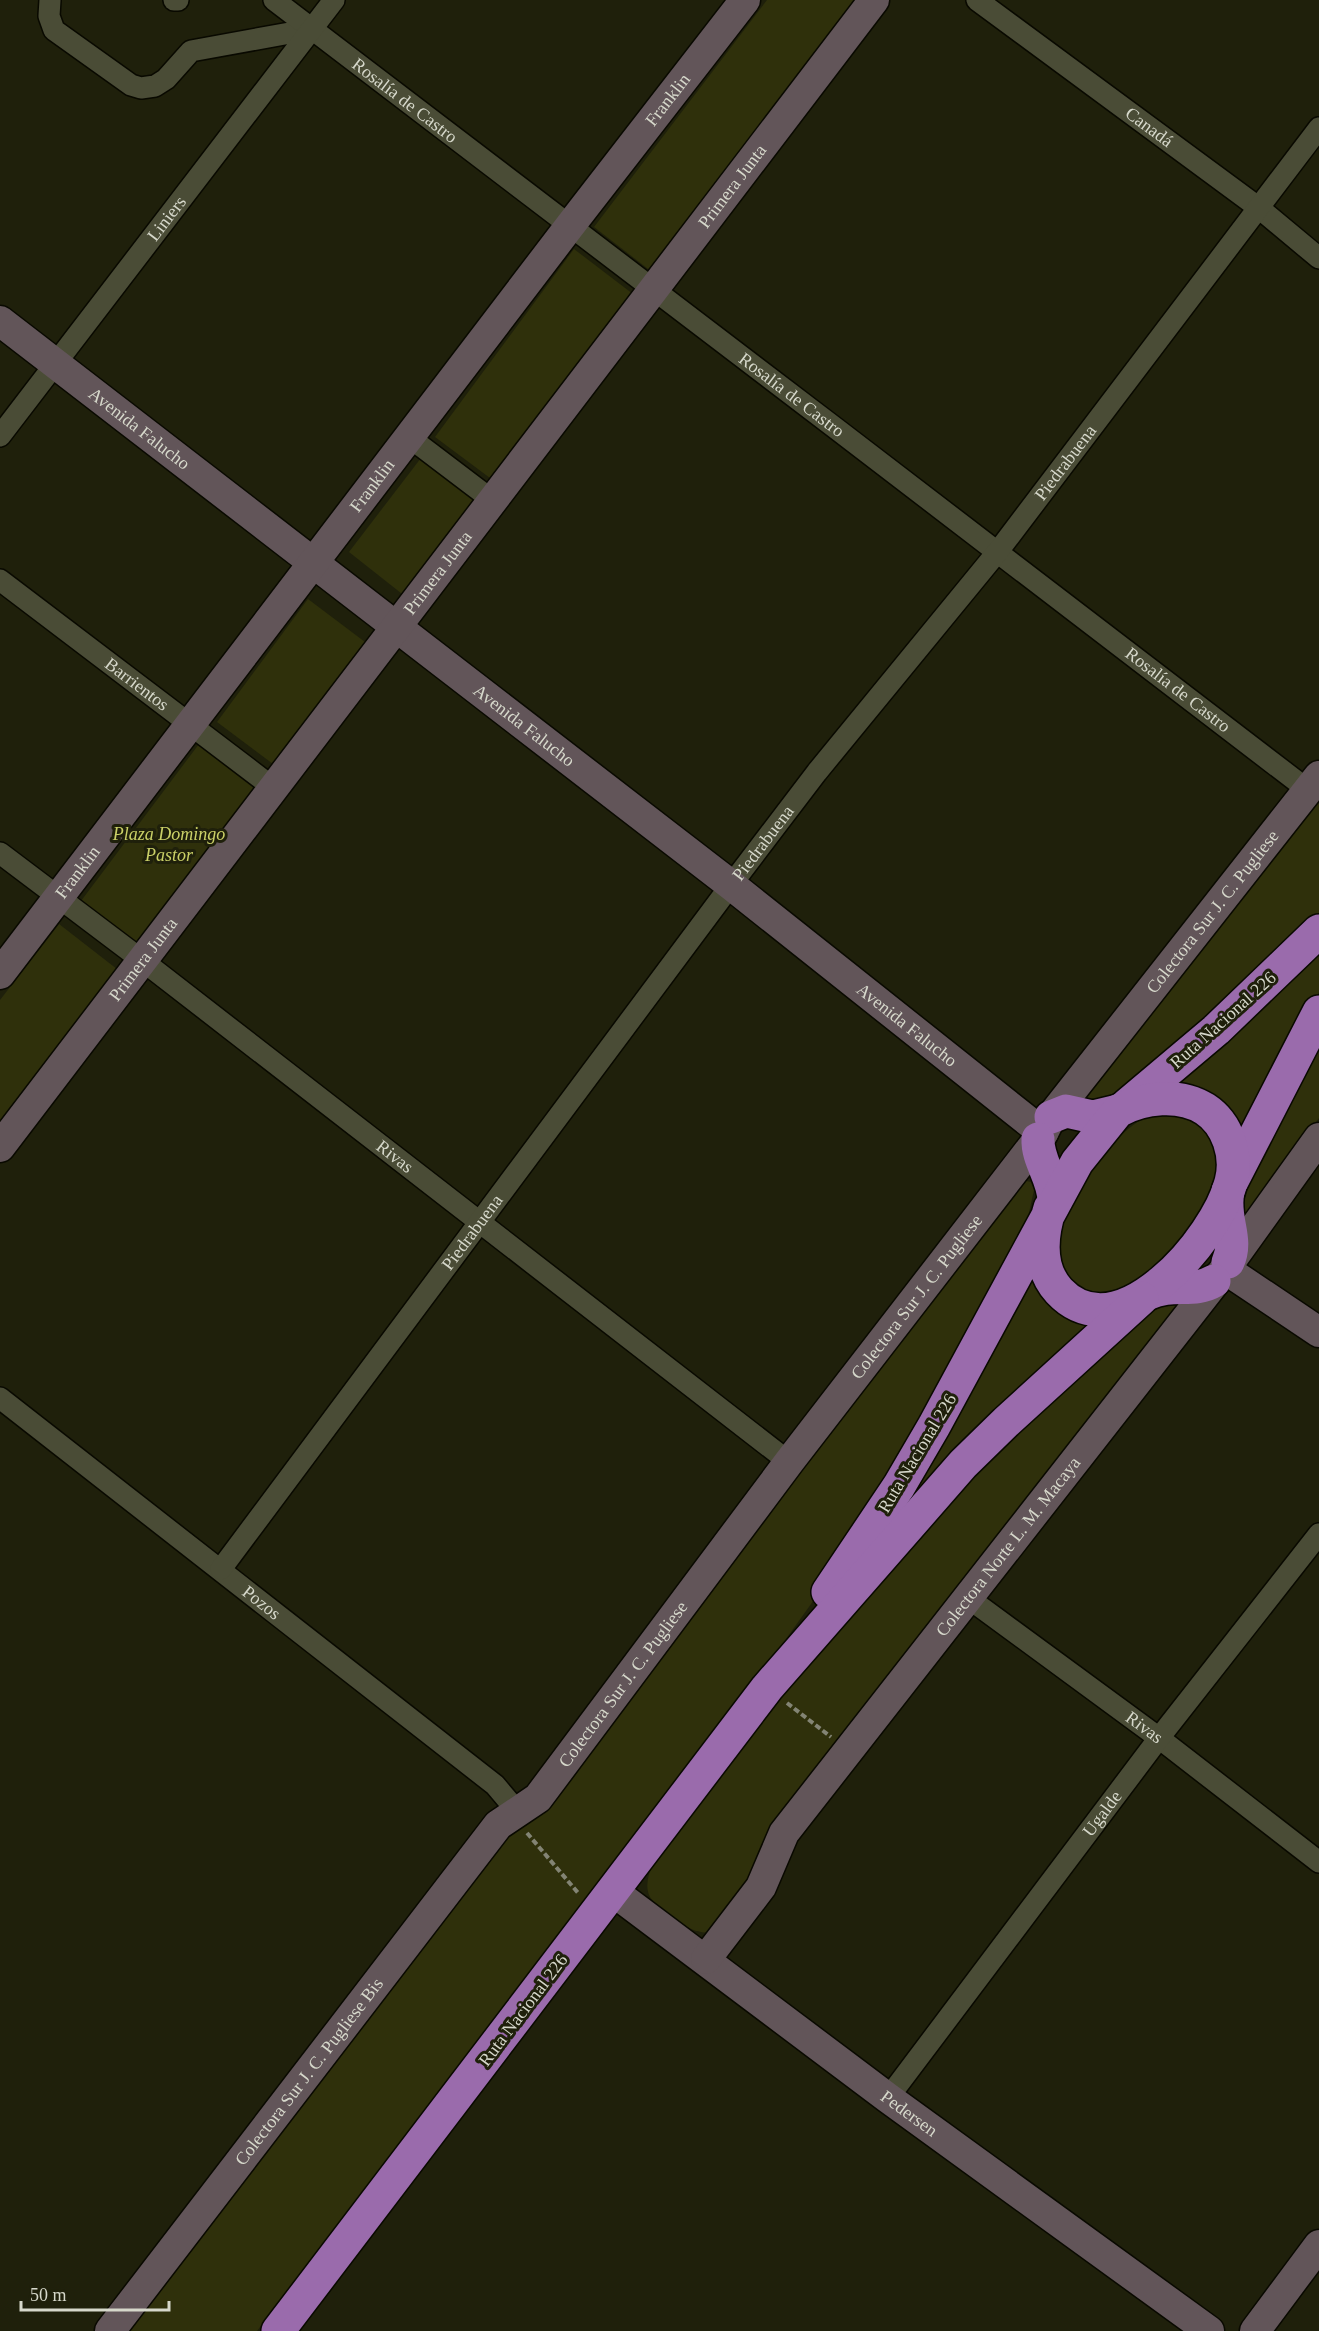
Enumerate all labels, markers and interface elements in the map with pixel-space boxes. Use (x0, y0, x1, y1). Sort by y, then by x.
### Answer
street label: Rosalía de Castro (348, 54, 461, 147)
street label: Franklin (641, 70, 694, 130)
street label: Canadá (1122, 103, 1177, 151)
street label: Primera Junta (694, 140, 770, 232)
street label: Liniers (143, 192, 190, 245)
street label: Rosalía de Castro (735, 348, 848, 441)
street label: Avenida Falucho (85, 383, 194, 474)
street label: Piedrabuena (1030, 421, 1100, 504)
street label: Franklin (346, 455, 399, 516)
street label: Primera Junta (399, 527, 476, 618)
street label: Rosalía de Castro (1121, 643, 1234, 736)
street label: Barrientos (101, 653, 173, 715)
street label: Avenida Falucho (470, 680, 579, 771)
street label: Piedrabuena (728, 802, 798, 884)
park label: Plaza Domingo Pastor (112, 824, 225, 865)
street label: Colectora Sur J. C. Pugliese (1142, 826, 1283, 997)
street label: Franklin (51, 842, 104, 903)
street label: Primera Junta (105, 914, 181, 1005)
street label: Ruta Nacional 226 (1166, 967, 1280, 1073)
street label: Avenida Falucho (853, 979, 961, 1071)
street label: Rivas (373, 1136, 417, 1177)
street label: Piedrabuena (437, 1191, 507, 1274)
street label: Colectora Sur J. C. Pugliese (847, 1211, 986, 1383)
street label: Ruta Nacional 226 (874, 1390, 960, 1516)
street label: Colectora Norte L. M. Macaya (932, 1453, 1084, 1640)
street label: Pozos (238, 1581, 285, 1624)
street label: Colectora Sur J. C. Pugliese (555, 1597, 692, 1771)
street label: Rivas (1122, 1707, 1167, 1747)
street label: Ugalde (1078, 1787, 1126, 1840)
street label: Ruta Nacional 226 (474, 1950, 572, 2070)
street label: Colectora Sur J. C. Pugliese Bis (231, 1974, 387, 2169)
street label: Pedersen (877, 2086, 941, 2141)
scale bar (21, 2274, 170, 2312)
text: 50 m (30, 2285, 67, 2305)

